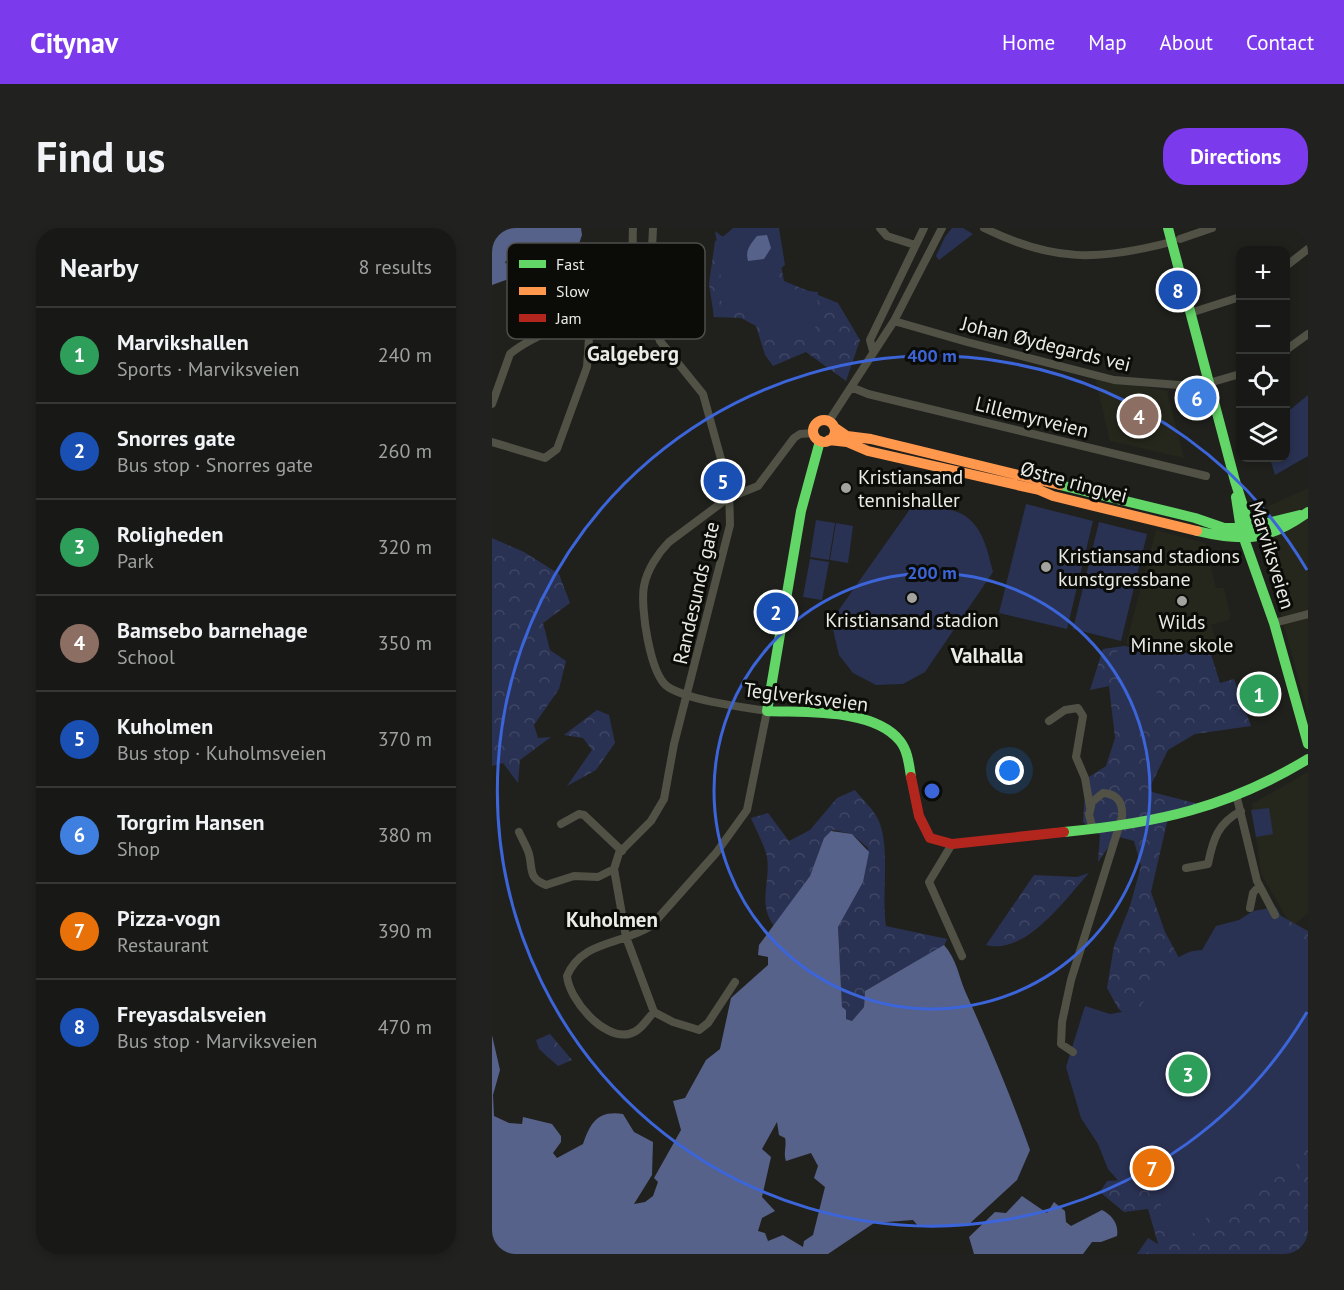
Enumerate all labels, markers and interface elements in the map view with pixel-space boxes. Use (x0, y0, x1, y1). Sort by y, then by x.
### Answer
text: Citynav (30, 24, 118, 61)
text: Home (1002, 29, 1055, 56)
text: Map (1088, 29, 1127, 56)
text: About (1160, 29, 1213, 56)
text: Contact (1246, 29, 1314, 56)
button: Directions (1163, 128, 1308, 185)
text: Find us (36, 129, 165, 184)
legend (507, 243, 705, 339)
map controls (1236, 246, 1290, 462)
button: + (1236, 246, 1290, 300)
text: Nearby (60, 251, 138, 284)
text: 8 results (359, 254, 432, 280)
text: Fast (556, 254, 585, 274)
pin: 8 (1158, 268, 1198, 312)
text: Slow (556, 281, 590, 301)
button: − (1236, 300, 1290, 354)
text: Jam (555, 308, 582, 328)
street label: Johan Øydegards vei (958, 310, 1133, 378)
text: Marvikshallen (117, 328, 249, 356)
district label: Galgeberg (587, 340, 679, 367)
text: 1 (74, 342, 85, 368)
text: 240 m (378, 342, 432, 368)
text: 400 m (907, 344, 957, 367)
button: locate (1236, 354, 1290, 408)
text: Sports · Marviksveien (117, 356, 299, 382)
pin: 6 (1178, 376, 1216, 420)
street label: Lillemyrveien (973, 390, 1091, 444)
pin: 4 (1120, 394, 1158, 438)
button: layers (1236, 408, 1290, 462)
text: Snorres gate (117, 424, 235, 452)
text: 2 (74, 438, 85, 464)
text: 260 m (378, 438, 432, 464)
text: Bus stop · Snorres gate (117, 452, 313, 478)
street label: Østre ringvei (1018, 455, 1130, 509)
pin: 5 (704, 458, 742, 504)
place label: Kristiansand tennishaller (858, 464, 963, 513)
marker: Kristiansand tennishaller (839, 481, 853, 495)
street label: Marviksveien (1243, 498, 1301, 612)
street label: Randesunds gate (667, 519, 725, 667)
text: Roligheden (117, 520, 223, 548)
text: 3 (74, 534, 85, 560)
text: 320 m (378, 534, 432, 560)
place label: Kristiansand stadions kunstgressbane (1058, 543, 1240, 592)
text: Park (117, 548, 154, 574)
marker: Kristiansand stadions kunstgressbane (1039, 560, 1053, 574)
text: 200 m (907, 561, 957, 584)
pin: 2 (756, 590, 796, 634)
marker: Kristiansand stadion (905, 591, 919, 605)
marker: Wilds Minne skole (1175, 594, 1189, 608)
place label: Kristiansand stadion (825, 607, 999, 633)
place label: Wilds Minne skole (1130, 609, 1234, 658)
text: Bamsebo barnehage (117, 616, 308, 644)
text: 4 (74, 630, 85, 656)
text: 350 m (378, 630, 432, 656)
district label: Valhalla (950, 642, 1023, 669)
text: School (117, 644, 175, 670)
pin: 1 (1240, 672, 1278, 716)
street label: Teglverksveien (742, 676, 870, 718)
text: Kuholmen (117, 712, 213, 740)
text: 5 (74, 726, 85, 752)
text: 370 m (378, 726, 432, 752)
text: Bus stop · Kuholmsveien (117, 740, 326, 766)
your location (995, 756, 1024, 785)
centre of rings (922, 781, 942, 801)
text: Torgrim Hansen (117, 808, 265, 836)
text: 6 (74, 822, 85, 848)
text: 380 m (378, 822, 432, 848)
text: Shop (117, 836, 160, 862)
text: Pizza-vogn (117, 904, 220, 932)
district label: Kuholmen (566, 906, 658, 933)
text: 7 (74, 918, 85, 944)
text: 390 m (378, 918, 432, 944)
text: Restaurant (117, 932, 208, 958)
text: Freyasdalsveien (117, 1000, 267, 1028)
text: 8 (74, 1014, 85, 1040)
text: 470 m (378, 1014, 432, 1040)
text: Bus stop · Marviksveien (117, 1028, 317, 1054)
pin: 3 (1168, 1052, 1208, 1096)
pin: 7 (1132, 1146, 1172, 1190)

